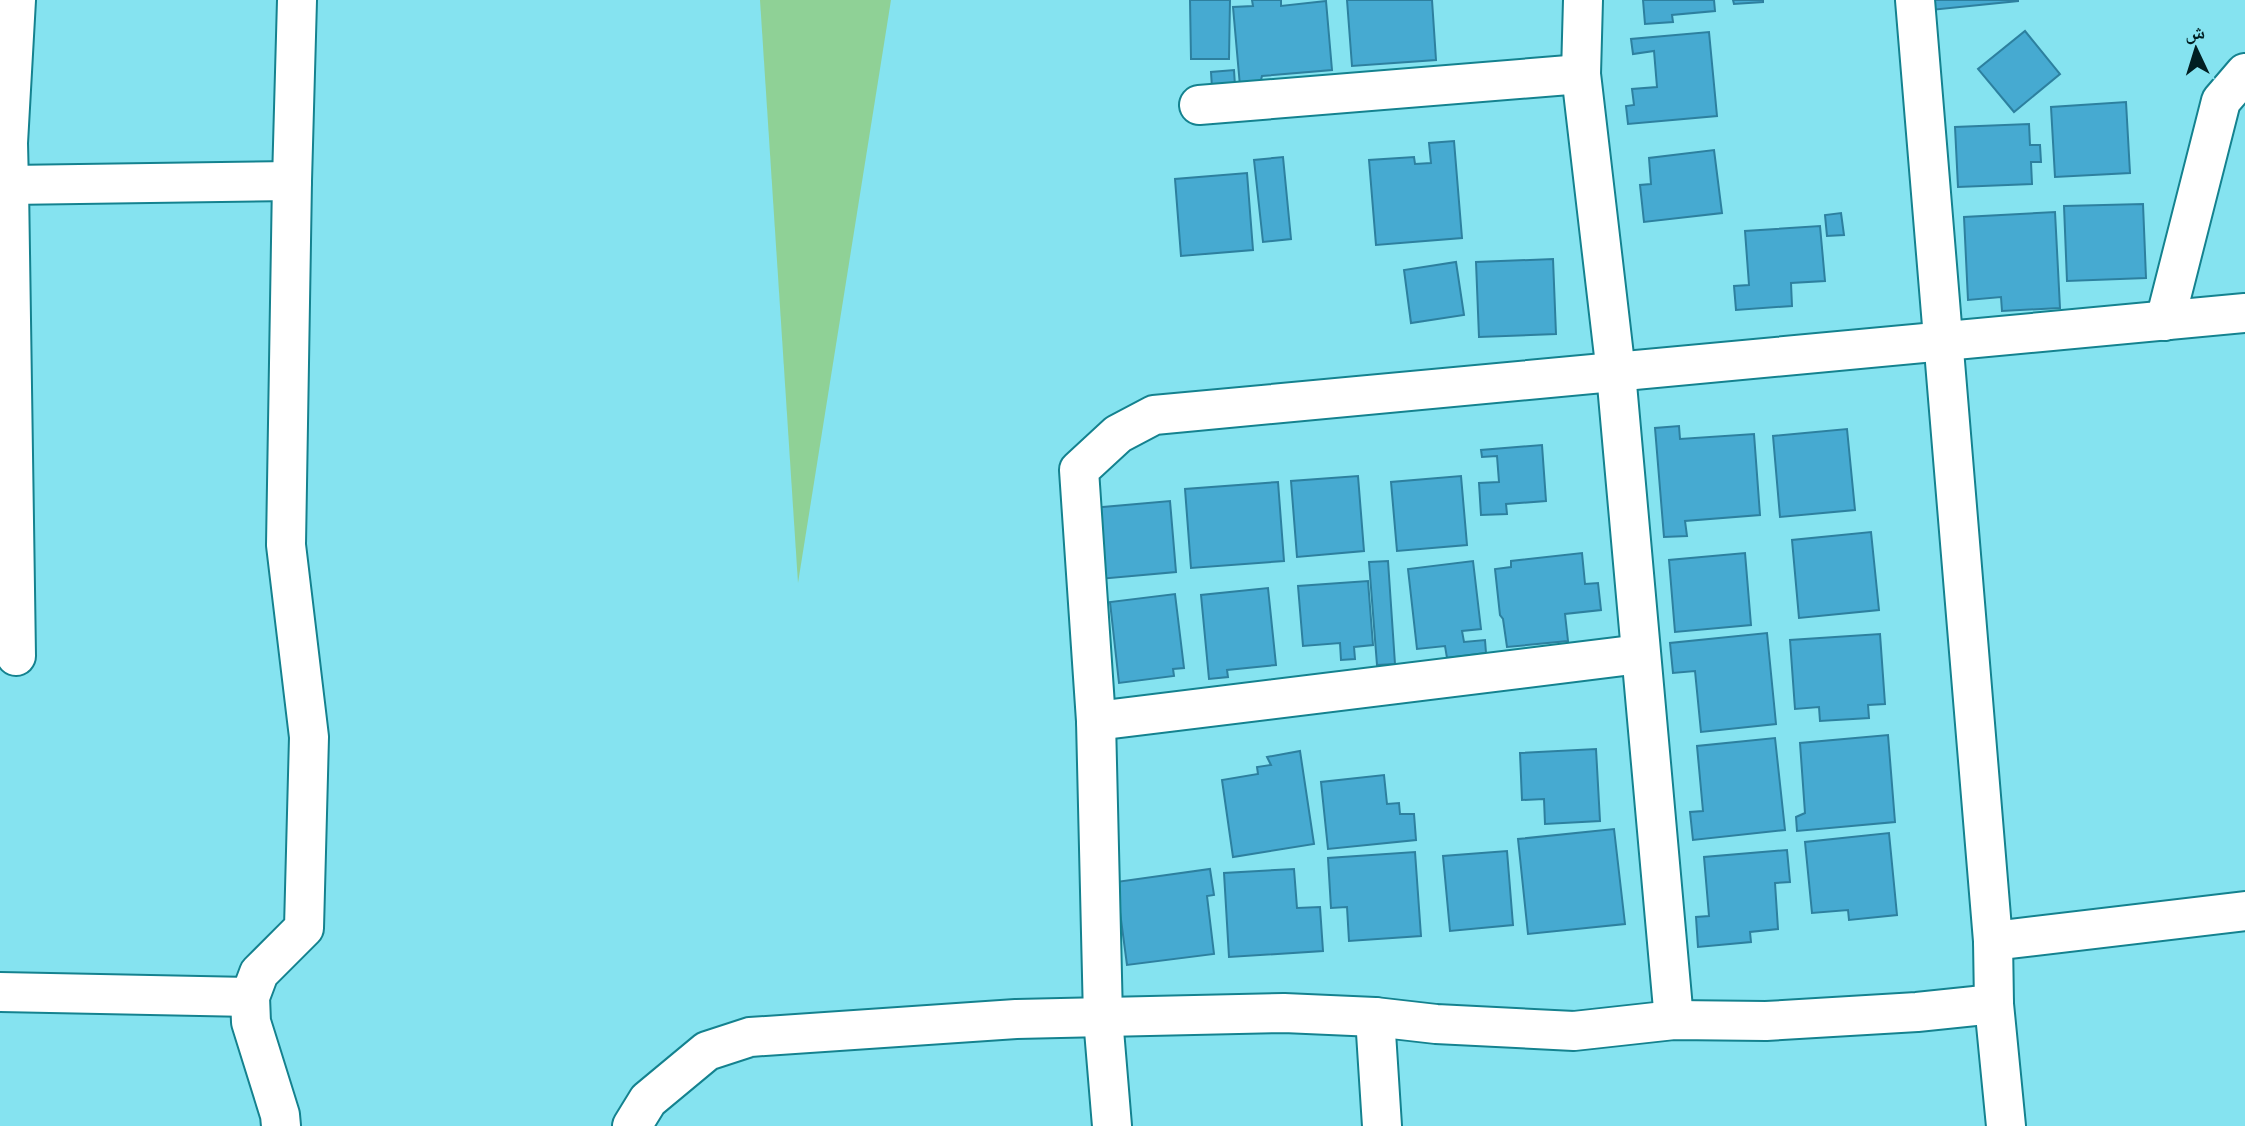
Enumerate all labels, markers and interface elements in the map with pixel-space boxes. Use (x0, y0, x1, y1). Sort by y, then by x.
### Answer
north arrow (2161, 14, 2231, 84)
text: ش (2184, 20, 2206, 45)

